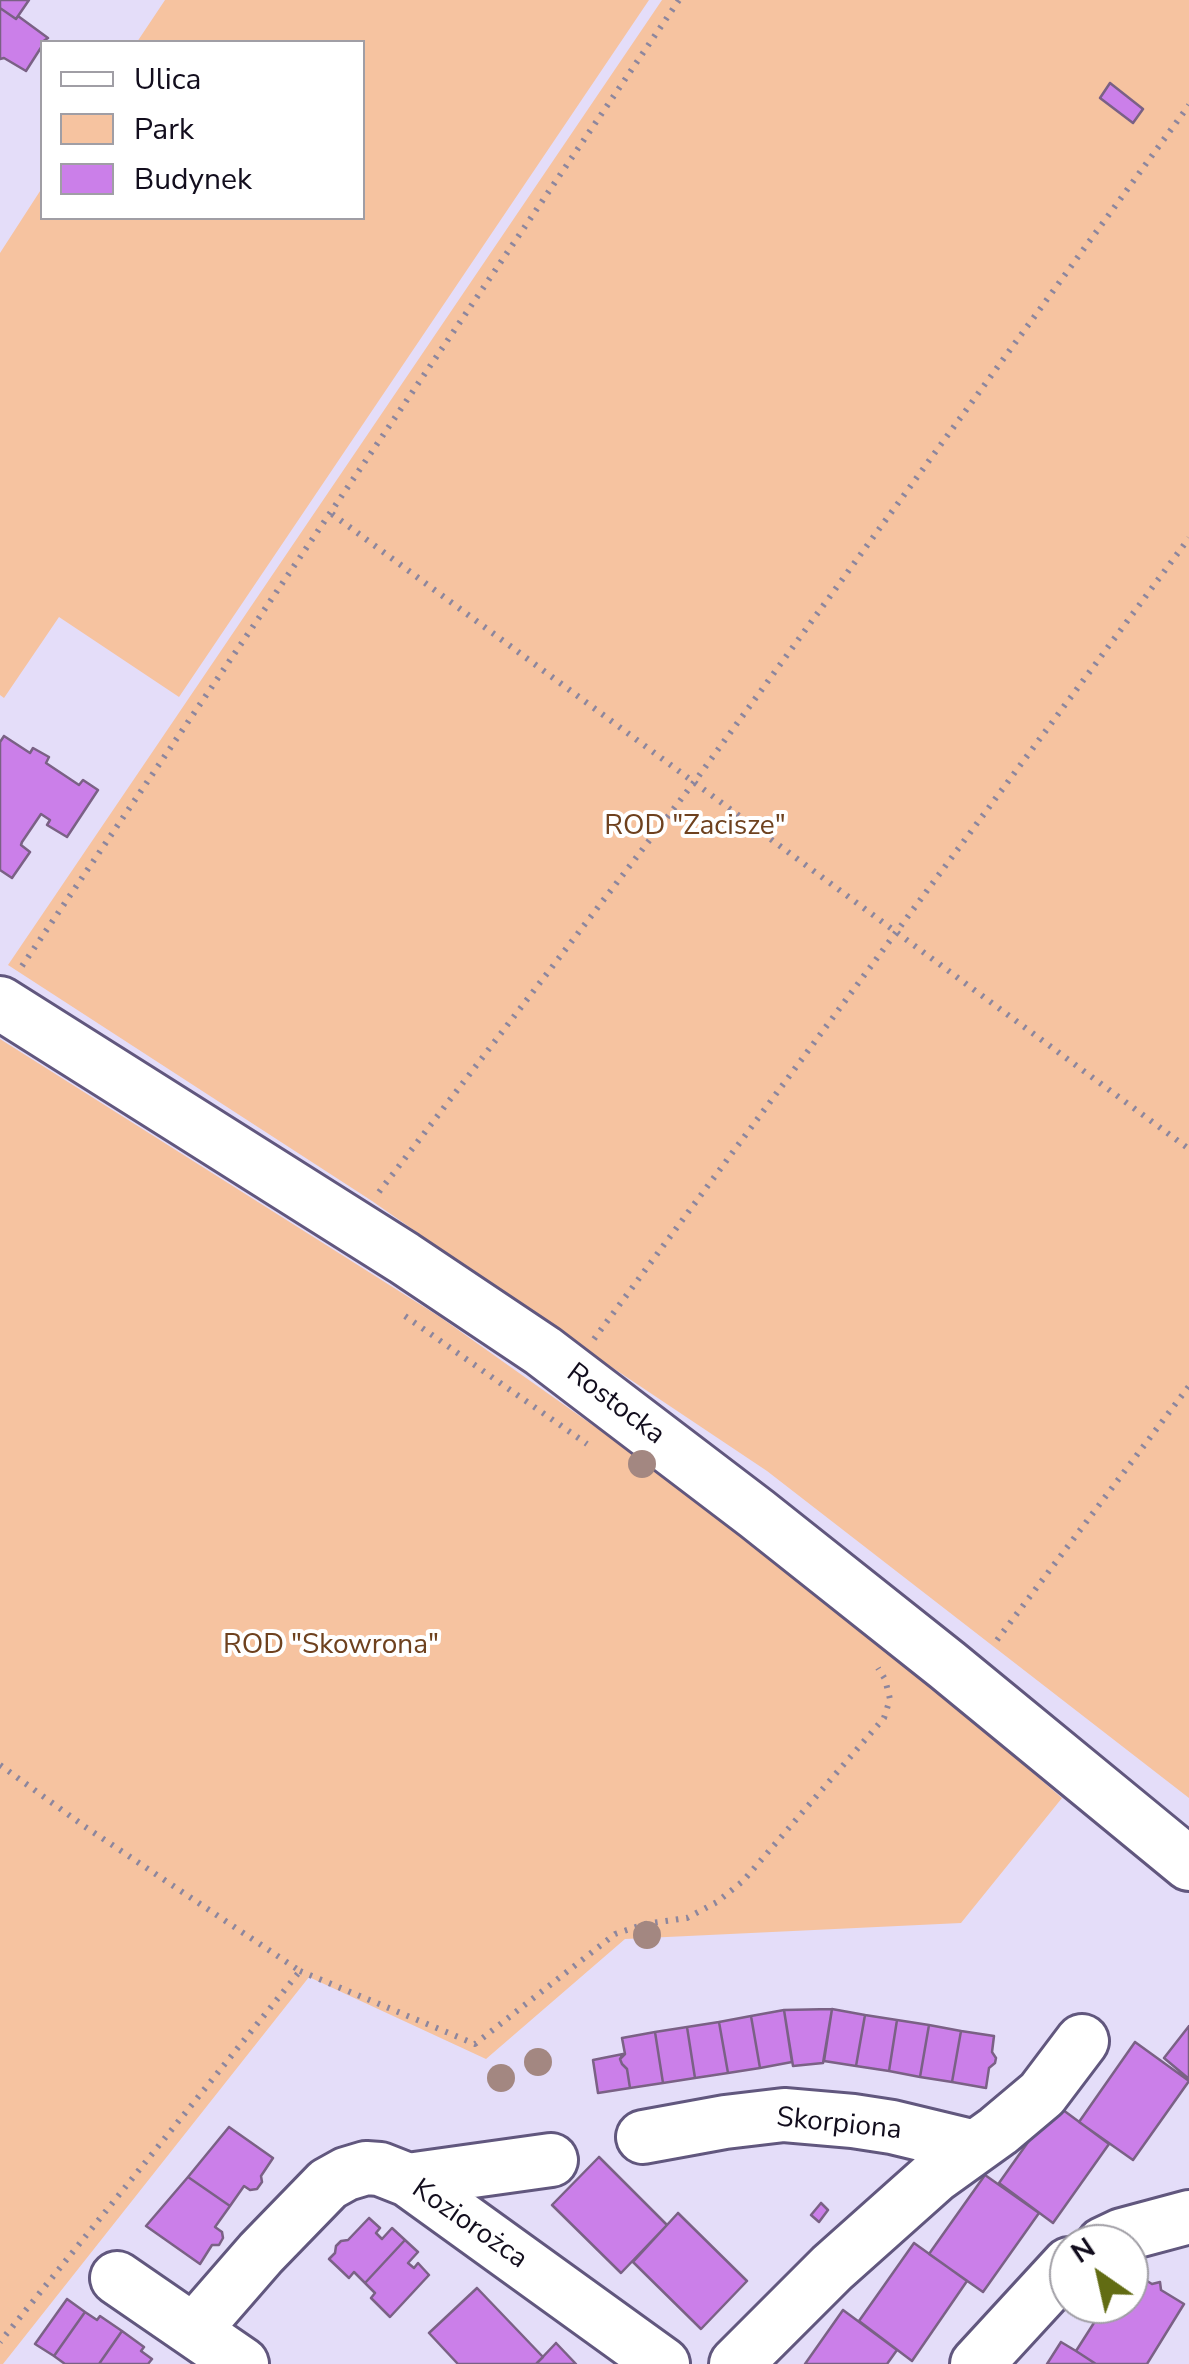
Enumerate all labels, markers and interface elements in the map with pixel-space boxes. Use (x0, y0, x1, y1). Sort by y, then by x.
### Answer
legend (40, 40, 365, 220)
text: Ulica (134, 59, 201, 100)
text: Park (134, 109, 194, 150)
text: Budynek (134, 159, 252, 200)
park label: ROD "Zacisze" (604, 810, 786, 844)
street label: Rostocka (559, 1357, 671, 1453)
park label: ROD "Skowrona" (223, 1629, 439, 1663)
street label: Skorpiona (775, 2102, 903, 2148)
street label: Koziorożca (405, 2173, 533, 2277)
north arrow (1049, 2224, 1149, 2324)
text: N (1064, 2229, 1103, 2272)

